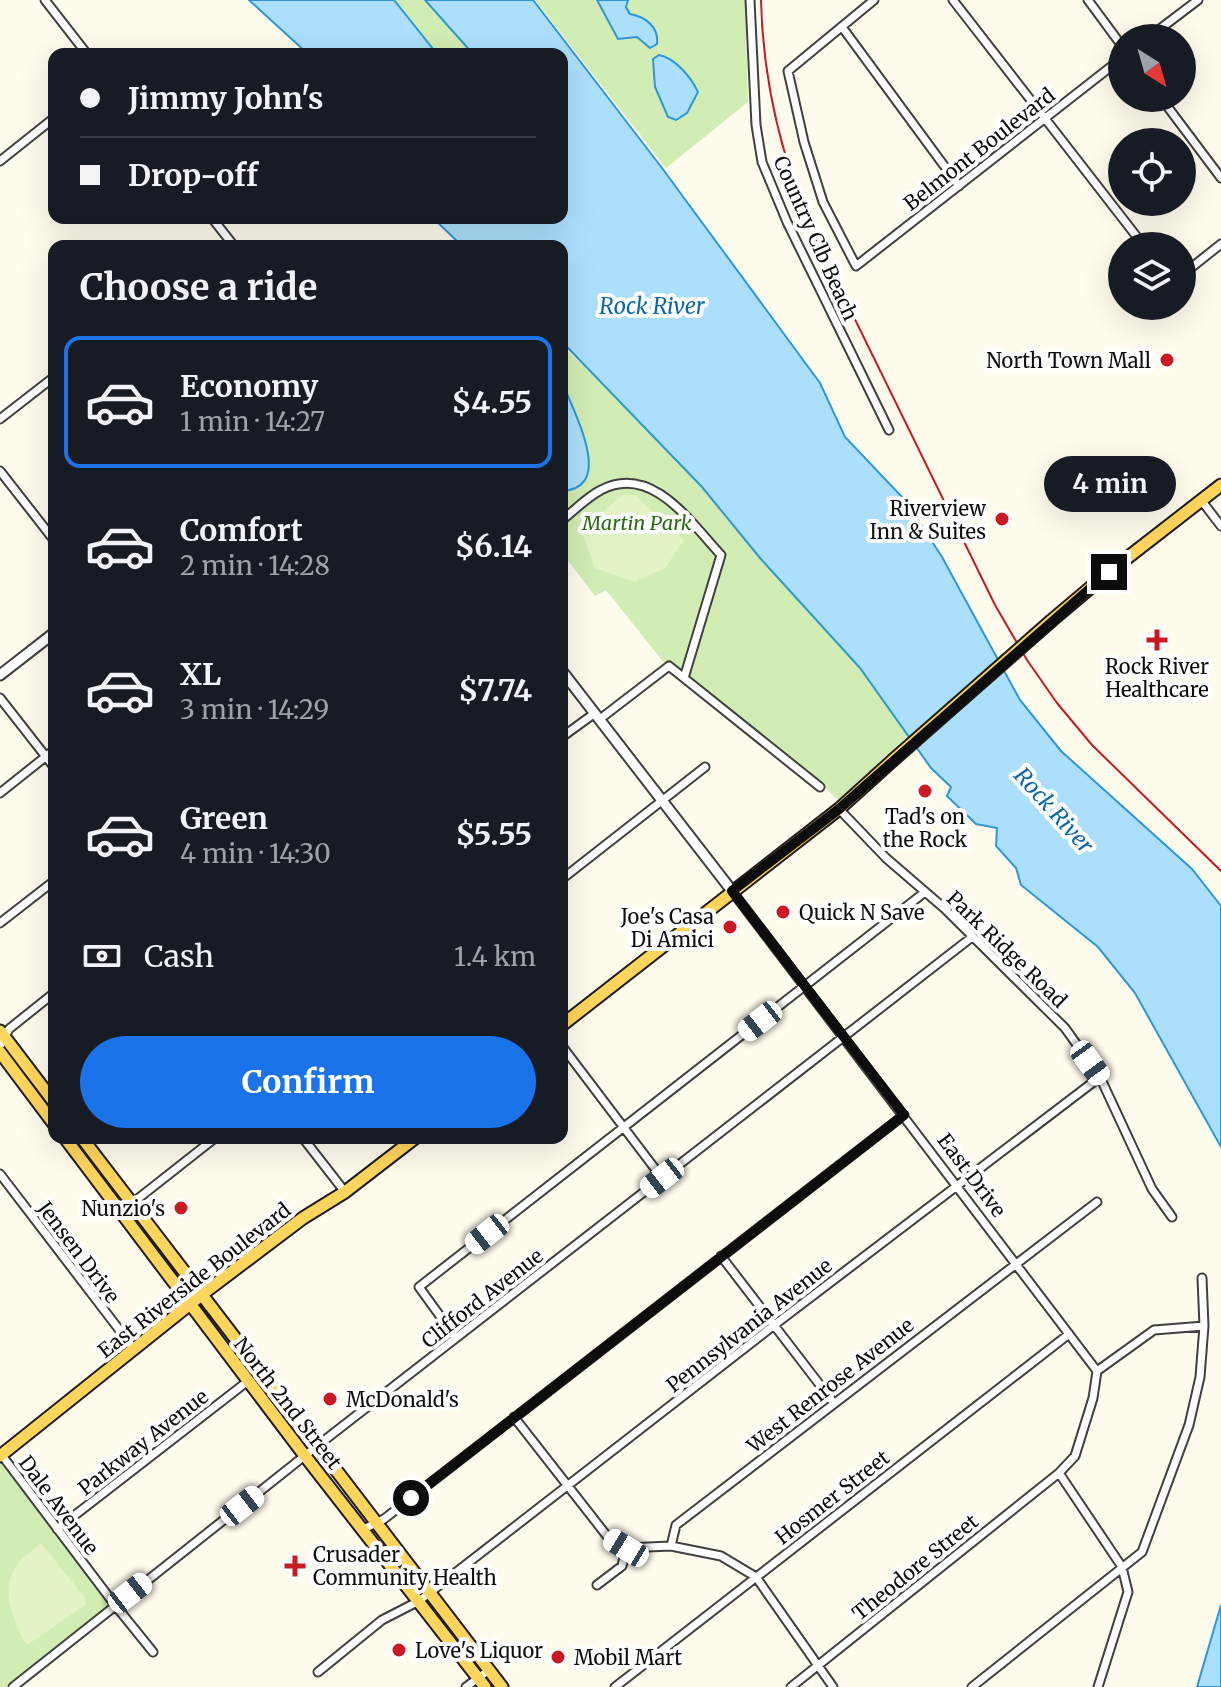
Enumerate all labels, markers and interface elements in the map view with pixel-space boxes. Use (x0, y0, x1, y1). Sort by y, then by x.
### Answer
north arrow (1108, 24, 1196, 112)
map controls (1108, 24, 1196, 320)
text: Jimmy John's (128, 79, 323, 117)
street label: Belmont Boulevard (899, 82, 1059, 216)
button: locate (1108, 128, 1196, 216)
street label: Country Clb Beach (768, 152, 864, 324)
text: Drop-off (128, 156, 258, 194)
button: layers (1108, 232, 1196, 320)
text: Choose a ride (80, 265, 317, 310)
water label: Rock River (599, 292, 706, 320)
place label: North Town Mall (986, 348, 1151, 373)
marker: North Town Mall (1158, 351, 1176, 369)
icon: car (84, 366, 156, 438)
text: Economy (180, 367, 318, 405)
text: $4.55 (452, 383, 532, 421)
text: 1 min · 14:27 (180, 405, 325, 438)
callout: 4 min (1043, 456, 1175, 512)
text: 4 min (1072, 467, 1148, 500)
place label: Riverview Inn & Suites (870, 496, 987, 544)
icon: car (84, 510, 156, 582)
park label: Martin Park (581, 510, 692, 535)
marker: Riverview Inn & Suites (993, 510, 1011, 528)
text: Comfort (180, 511, 303, 549)
text: $6.14 (455, 527, 532, 565)
text: 2 min · 14:28 (180, 549, 330, 582)
route end (1091, 554, 1127, 590)
marker: Rock River Healthcare (1146, 629, 1168, 651)
icon: car (84, 654, 156, 726)
place label: Rock River Healthcare (1105, 654, 1209, 702)
text: XL (180, 655, 221, 693)
text: $7.74 (458, 671, 532, 709)
text: 3 min · 14:29 (180, 693, 329, 726)
water label: Rock River (1008, 761, 1100, 859)
marker: Tad's on the Rock (916, 782, 934, 800)
icon: car (84, 798, 156, 870)
text: Green (180, 799, 268, 837)
place label: Tad's on the Rock (883, 804, 968, 852)
text: $5.55 (455, 815, 532, 853)
text: 4 min · 14:30 (180, 837, 331, 870)
street label: Park Ridge Road (942, 885, 1072, 1013)
place label: Quick N Save (799, 900, 924, 925)
marker: Quick N Save (774, 903, 792, 921)
place label: Joe's Casa Di Amici (620, 904, 714, 952)
marker: Joe's Casa Di Amici (721, 918, 739, 936)
icon: cash (80, 934, 124, 978)
text: Cash (144, 937, 214, 975)
text: 1.4 km (454, 940, 536, 973)
car (734, 997, 786, 1045)
button: Confirm (80, 1036, 536, 1128)
car (1066, 1037, 1114, 1089)
street label: East Drive (932, 1128, 1012, 1222)
car (636, 1154, 688, 1202)
street label: Jensen Drive (32, 1195, 125, 1308)
place label: Nunzio's (81, 1196, 165, 1221)
street label: East Riverside Boulevard (93, 1197, 295, 1363)
marker: Nunzio's (172, 1199, 190, 1217)
car (461, 1210, 513, 1258)
street label: Clifford Avenue (416, 1243, 548, 1353)
street label: Pennsylvania Avenue (661, 1252, 837, 1398)
street label: West Renrose Avenue (741, 1312, 918, 1459)
street label: North 2nd Street (229, 1332, 347, 1474)
street label: Parkway Avenue (73, 1383, 213, 1501)
place label: McDonald's (346, 1387, 459, 1412)
marker: McDonald's (321, 1390, 339, 1408)
street label: Hosmer Street (770, 1444, 894, 1549)
street label: Dale Avenue (14, 1451, 104, 1559)
route start (393, 1480, 429, 1516)
car (216, 1482, 268, 1530)
street label: Theodore Street (847, 1508, 983, 1625)
car (599, 1525, 653, 1571)
place label: Crusader Community Health (313, 1542, 497, 1590)
marker: Crusader Community Health (284, 1555, 306, 1577)
car (104, 1569, 156, 1617)
place label: Love's Liquor (415, 1638, 543, 1663)
marker: Love's Liquor (390, 1641, 408, 1659)
place label: Mobil Mart (574, 1645, 682, 1670)
marker: Mobil Mart (549, 1648, 567, 1666)

